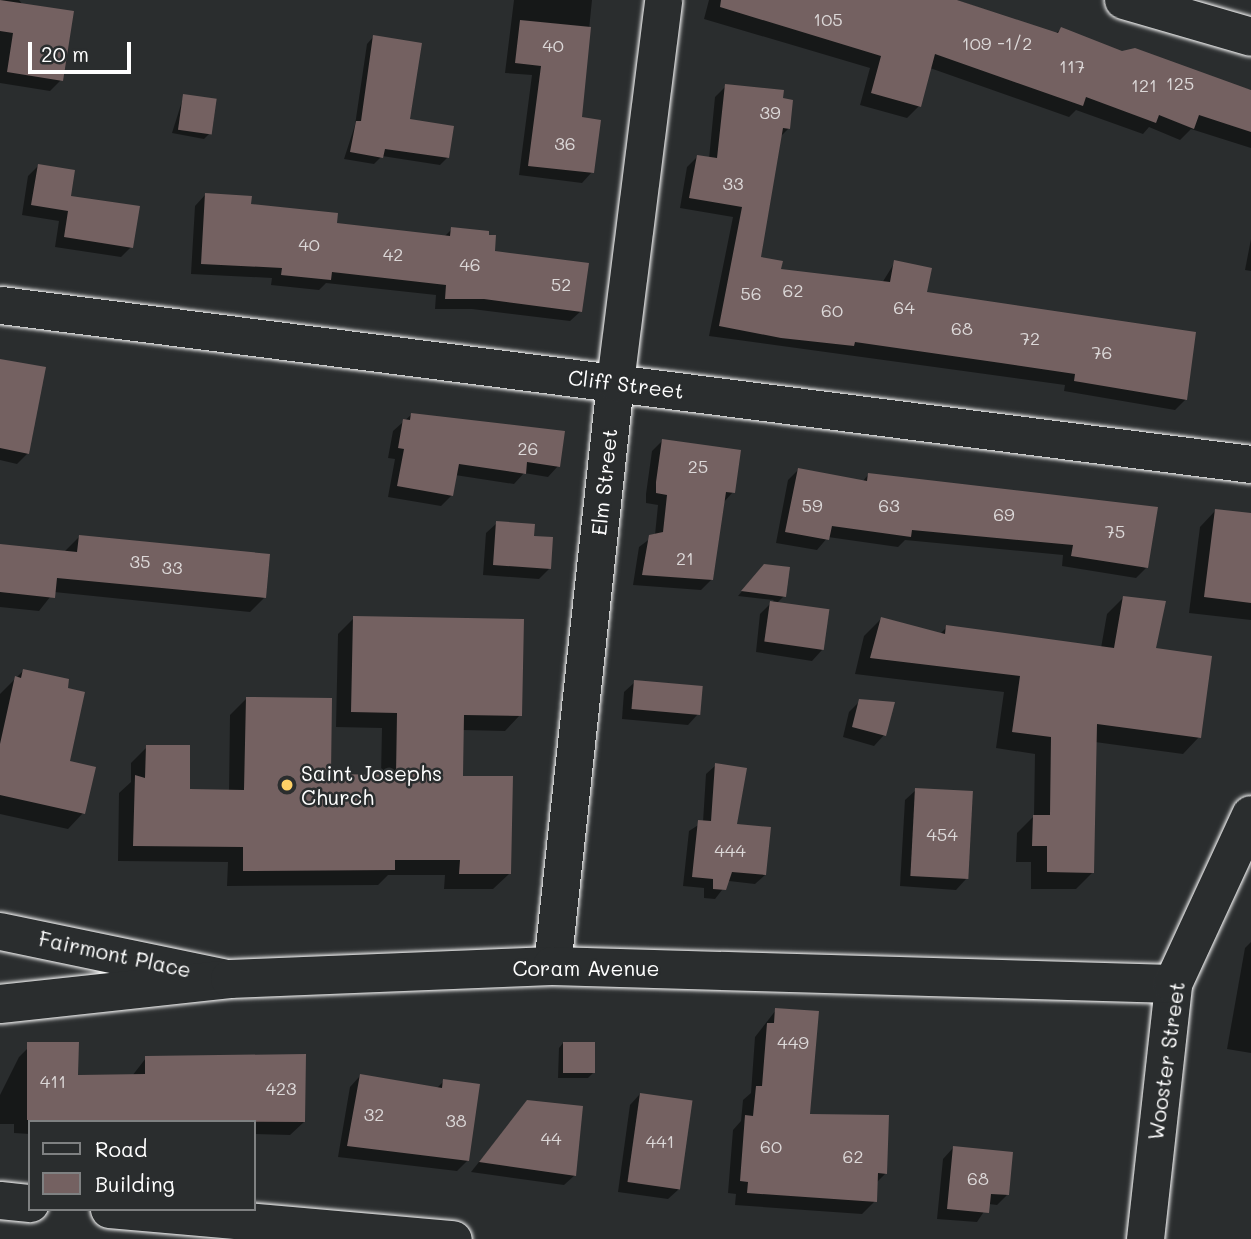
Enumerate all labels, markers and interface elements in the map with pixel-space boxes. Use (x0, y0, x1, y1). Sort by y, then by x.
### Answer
house number: 105 (813, 8, 843, 30)
scale bar (32, 28, 135, 72)
house number: 109 -1/2 (962, 32, 1032, 54)
house number: 40 (542, 34, 564, 56)
text: 20 m (41, 40, 89, 67)
house number: 117 (1059, 55, 1085, 77)
house number: 125 (1166, 72, 1194, 94)
house number: 121 (1131, 74, 1157, 96)
house number: 39 (759, 101, 781, 123)
house number: 36 (554, 132, 576, 154)
house number: 33 (722, 172, 744, 194)
house number: 40 (298, 233, 320, 255)
house number: 42 (383, 243, 403, 265)
house number: 46 (459, 253, 481, 275)
house number: 52 (551, 273, 571, 295)
house number: 62 (783, 279, 803, 301)
house number: 56 (740, 282, 762, 304)
house number: 64 (893, 296, 915, 318)
house number: 60 (821, 299, 843, 321)
house number: 68 (951, 317, 973, 339)
house number: 72 (1020, 327, 1040, 349)
house number: 76 (1092, 341, 1112, 363)
street label: Cliff Street (567, 364, 685, 404)
street label: Elm Street (586, 427, 622, 537)
house number: 26 (518, 437, 538, 459)
house number: 25 (688, 455, 708, 477)
house number: 59 (801, 494, 823, 516)
house number: 63 (878, 494, 900, 516)
house number: 69 (993, 503, 1015, 525)
house number: 75 (1105, 520, 1125, 542)
house number: 21 (676, 547, 694, 569)
house number: 35 (129, 550, 151, 572)
house number: 33 (161, 556, 183, 578)
place label: Saint Josephs Church (301, 760, 442, 810)
marker: Saint Josephs Church (279, 777, 295, 793)
house number: 454 (926, 823, 958, 845)
house number: 444 (714, 839, 746, 861)
street label: Fairmont Place (37, 926, 193, 982)
street label: Coram Avenue (512, 955, 660, 981)
street label: Wooster Street (1142, 980, 1190, 1142)
house number: 449 (777, 1031, 809, 1053)
house number: 411 (40, 1070, 66, 1092)
house number: 423 (265, 1077, 297, 1099)
house number: 32 (364, 1103, 384, 1125)
house number: 38 (445, 1109, 467, 1131)
legend (28, 1120, 256, 1211)
house number: 44 (540, 1127, 562, 1149)
house number: 441 (645, 1130, 675, 1152)
text: Road (95, 1135, 147, 1162)
house number: 60 (760, 1135, 782, 1157)
house number: 62 (843, 1145, 863, 1167)
house number: 68 (967, 1167, 989, 1189)
text: Building (95, 1170, 175, 1197)

